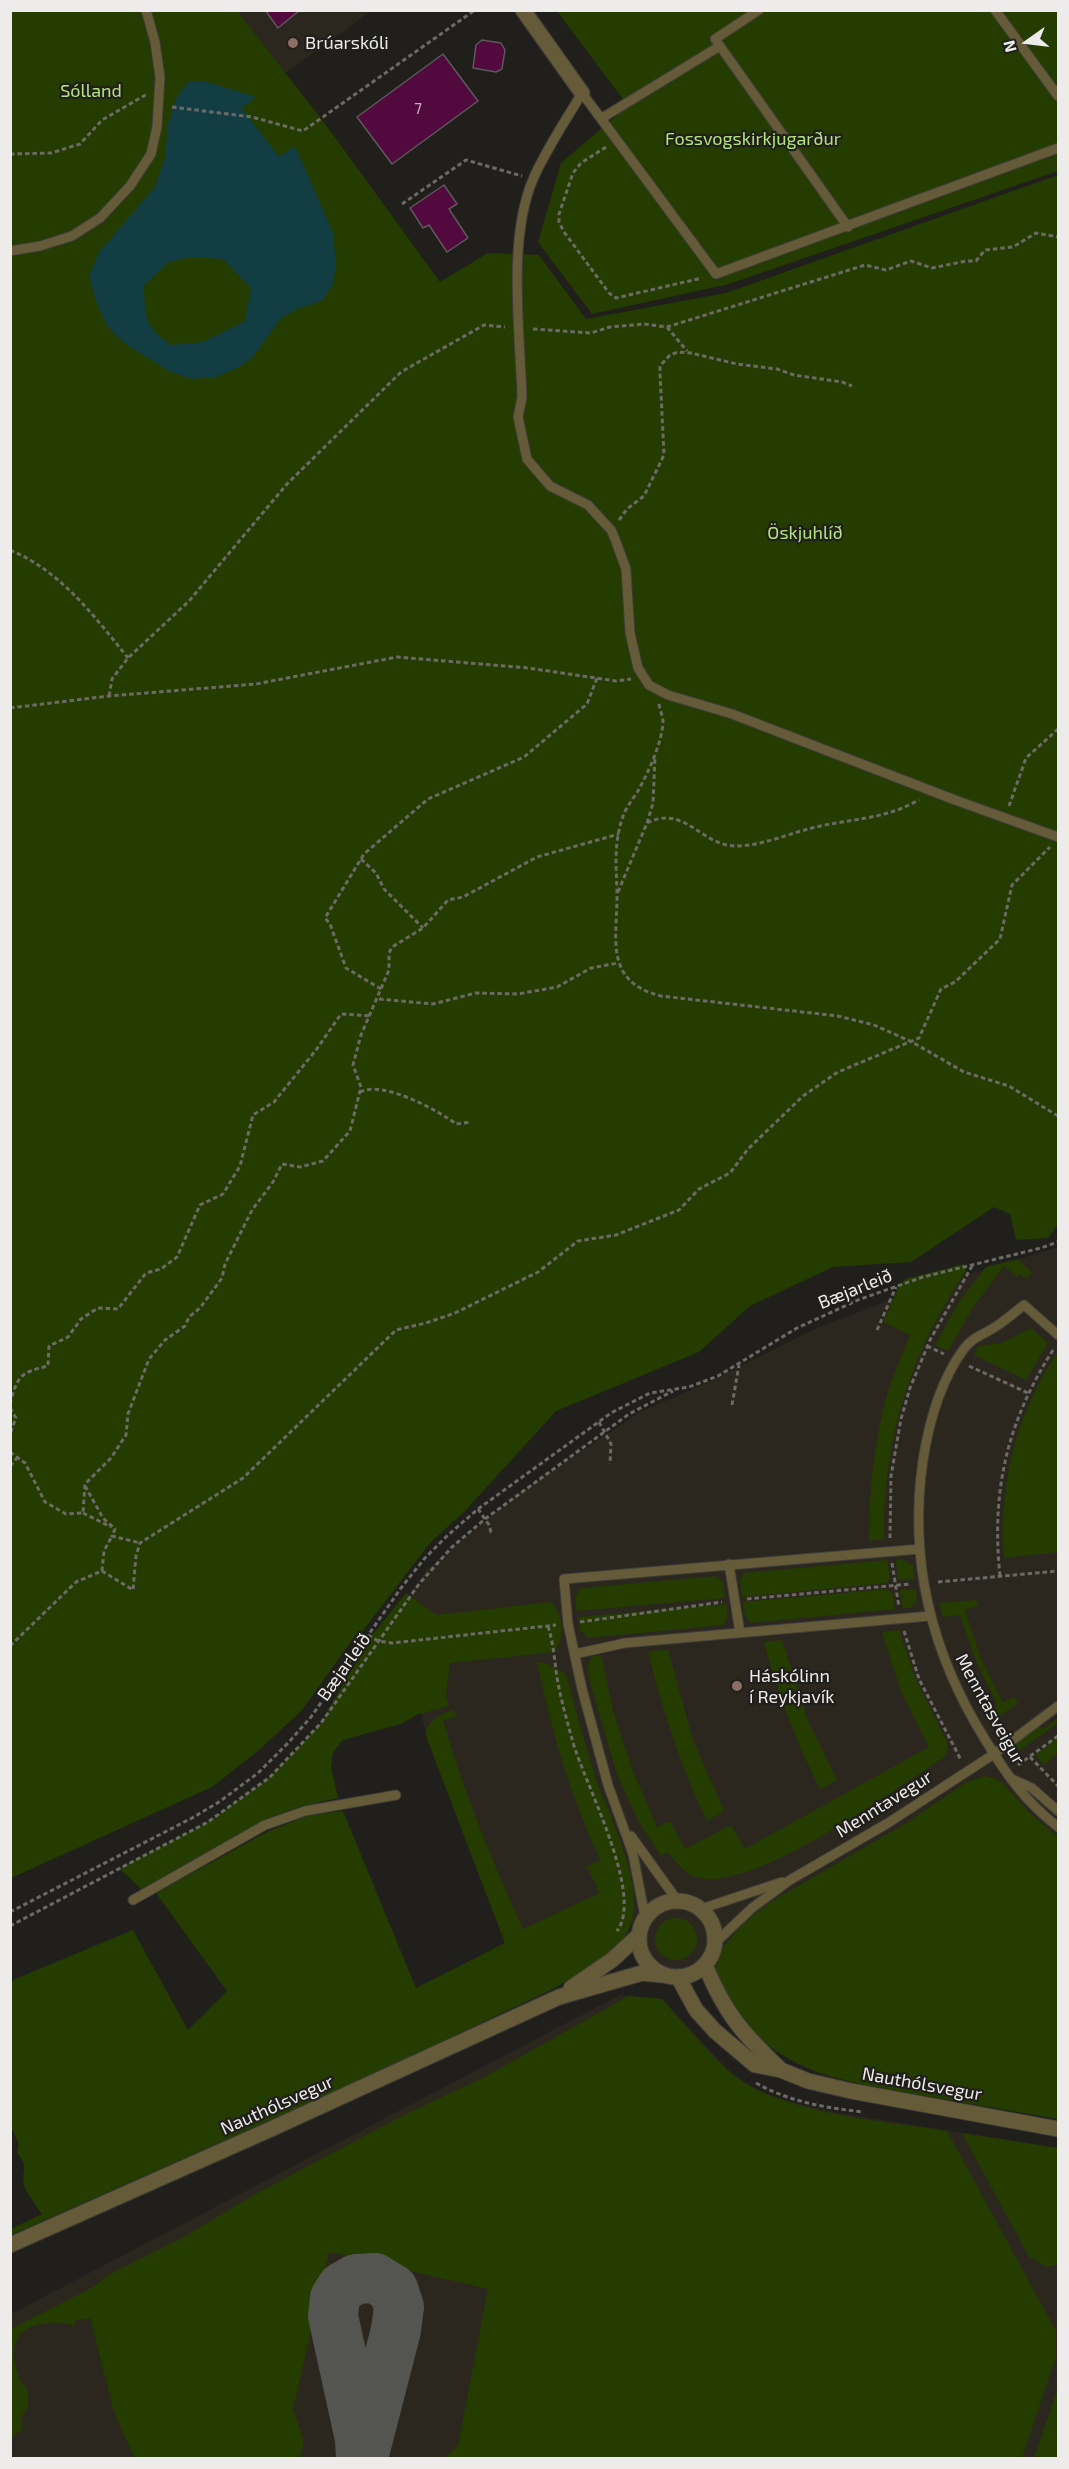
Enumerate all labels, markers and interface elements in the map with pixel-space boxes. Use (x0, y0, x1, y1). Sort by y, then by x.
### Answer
north arrow (997, 12, 1057, 72)
place label: Brúarskóli (305, 32, 389, 54)
marker: Brúarskóli (286, 36, 300, 50)
text: N (998, 39, 1020, 54)
park label: Sólland (60, 80, 122, 102)
house number: 7 (414, 100, 422, 118)
park label: Fossvogskirkjugarður (665, 128, 841, 150)
park label: Öskjuhlíð (767, 522, 843, 544)
street label: Bæjarleið (815, 1264, 895, 1314)
street label: Bæjarleið (313, 1629, 375, 1705)
street label: Menntasveigur (951, 1650, 1029, 1768)
place label: Háskólinn í Reykjavík (749, 1665, 834, 1708)
marker: Háskólinn í Reykjavík (730, 1679, 744, 1693)
street label: Menntavegur (832, 1766, 936, 1842)
street label: Nauthólsvegur (860, 2063, 984, 2105)
street label: Nauthólsvegur (217, 2070, 337, 2140)

